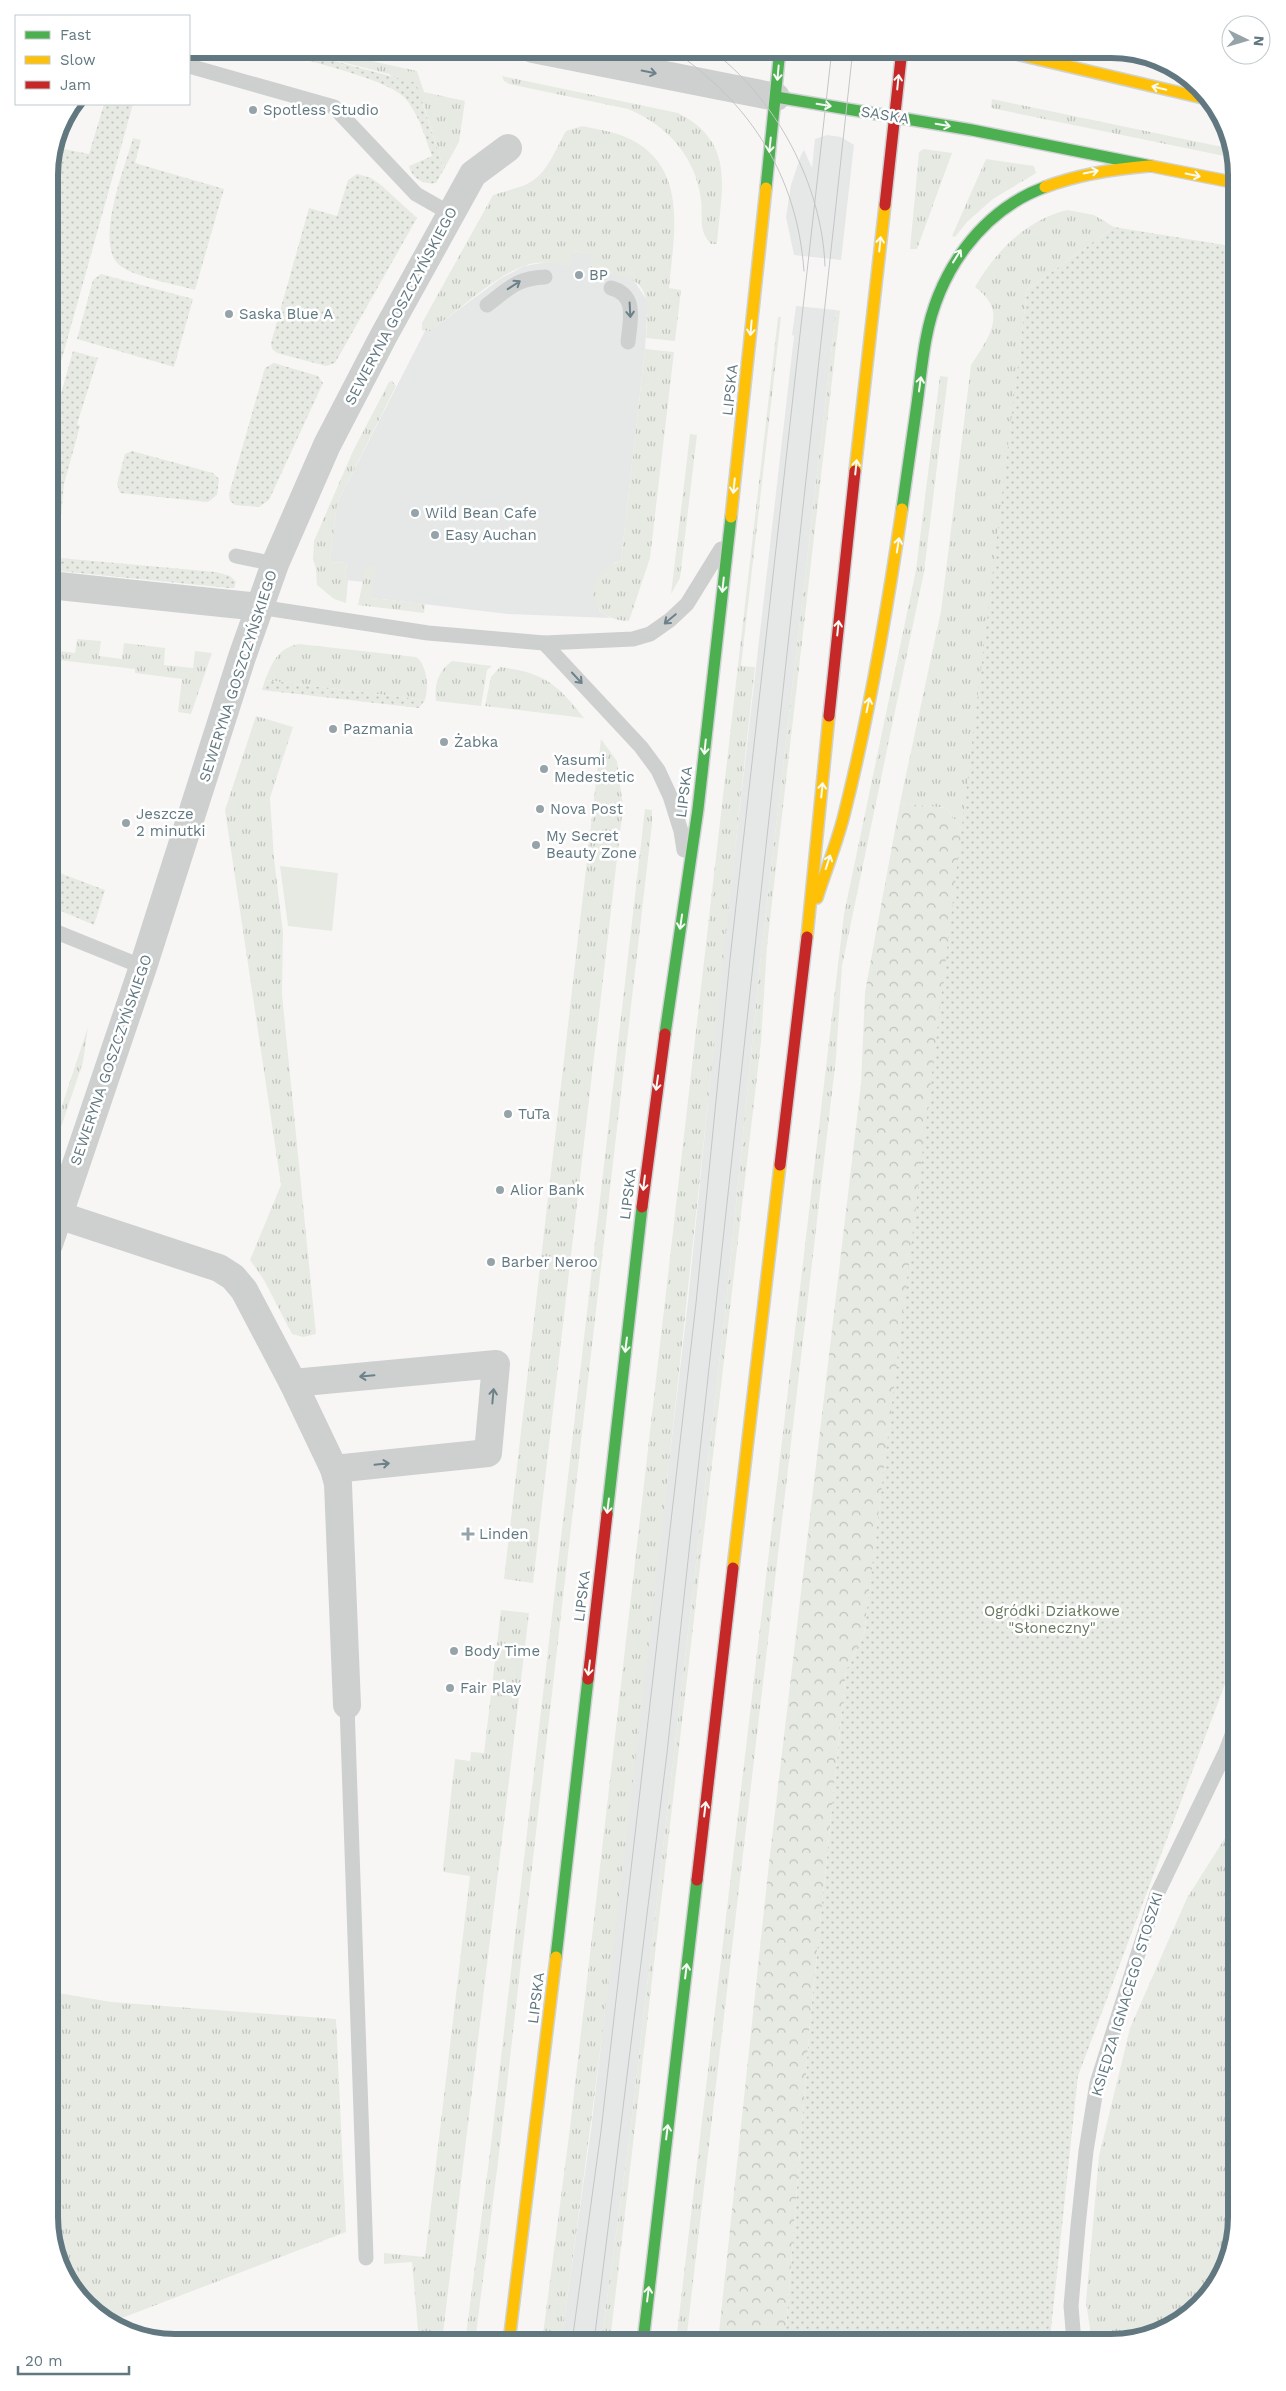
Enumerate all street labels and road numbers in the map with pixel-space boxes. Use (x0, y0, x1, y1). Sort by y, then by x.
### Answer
street label: SASKA (860, 102, 911, 128)
street label: SEWERYNA GOSZCZYŃSKIEGO (341, 204, 461, 408)
street label: LIPSKA (718, 363, 742, 417)
street label: SEWERYNA GOSZCZYŃSKIEGO (195, 568, 281, 784)
street label: LIPSKA (672, 765, 696, 819)
street label: SEWERYNA GOSZCZYŃSKIEGO (66, 952, 156, 1168)
street label: LIPSKA (616, 1167, 640, 1221)
street label: LIPSKA (570, 1569, 594, 1623)
street label: KSIĘDZA IGNACEGO STOSZKI (1087, 1890, 1167, 2098)
street label: LIPSKA (524, 1971, 548, 2025)

